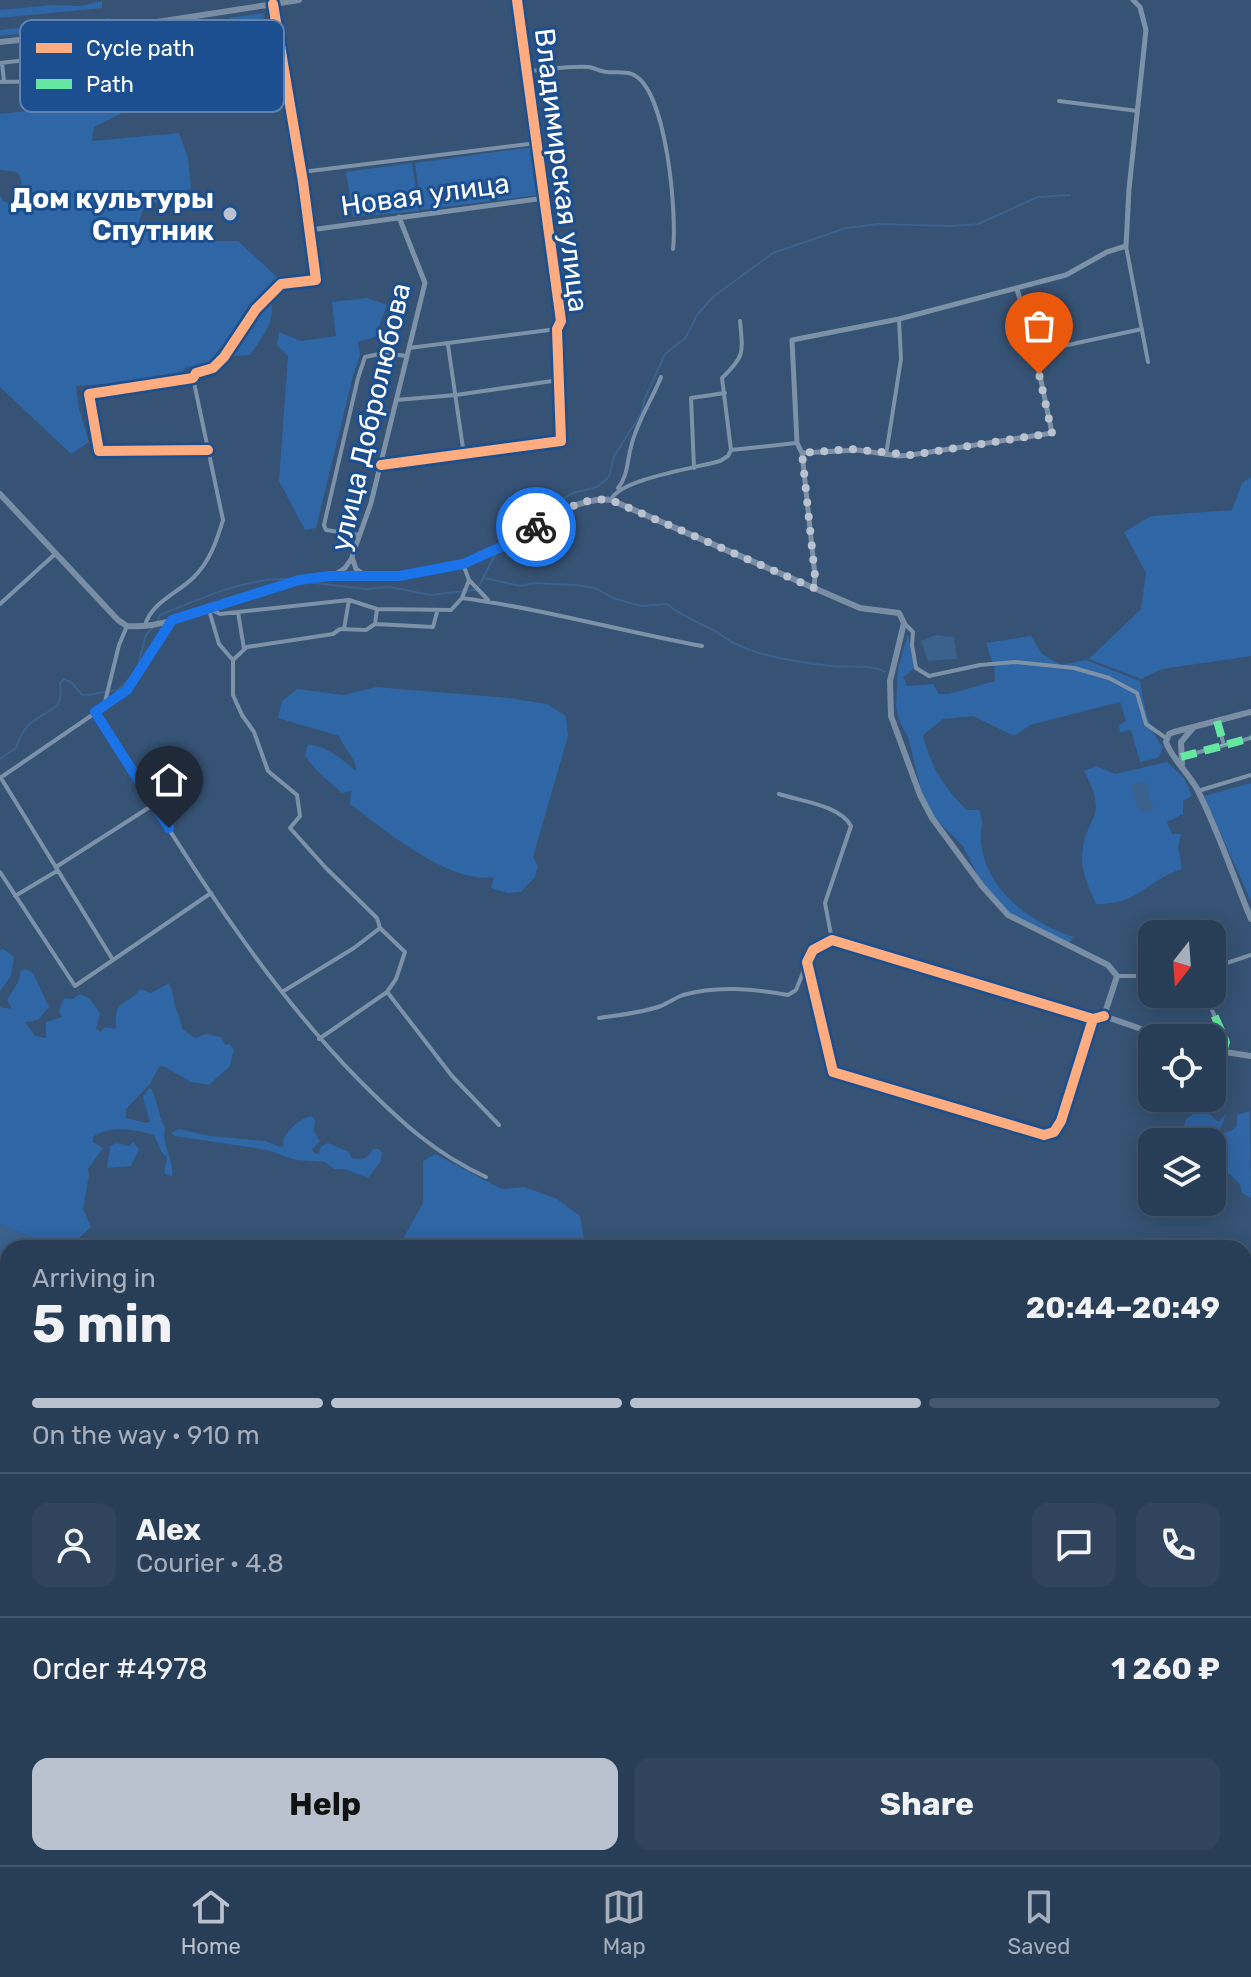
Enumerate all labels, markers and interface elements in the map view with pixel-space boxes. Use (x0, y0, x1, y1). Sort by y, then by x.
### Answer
legend (20, 20, 284, 112)
street label: Владимирская улица (528, 26, 595, 314)
text: Cycle path (86, 35, 195, 62)
text: Path (86, 71, 134, 98)
street label: Новая улица (339, 166, 511, 223)
place label: Дом культуры Спутник (10, 182, 214, 247)
marker: Дом культуры Спутник (221, 205, 239, 223)
street label: улица Добролюбова (324, 280, 417, 554)
pin (1005, 292, 1073, 374)
icon: bag (1017, 304, 1061, 348)
courier (496, 487, 576, 567)
icon: bike (514, 505, 558, 549)
pin (135, 746, 203, 828)
icon: home (147, 758, 191, 802)
north arrow (1138, 920, 1226, 1008)
map controls (1138, 920, 1226, 1216)
button: locate (1138, 1024, 1226, 1112)
button: layers (1138, 1128, 1226, 1216)
text: Arriving in (32, 1263, 156, 1294)
text: 20:44–20:49 (1026, 1290, 1220, 1326)
text: 5 min (32, 1293, 173, 1355)
text: On the way · 910 m (32, 1420, 260, 1451)
button: person (32, 1503, 116, 1587)
button: chat (1032, 1503, 1116, 1587)
button: phone (1136, 1503, 1220, 1587)
text: Alex (136, 1512, 201, 1548)
text: Courier · 4.8 (136, 1548, 284, 1579)
text: Order #4978 (32, 1651, 208, 1687)
text: 1 260 ₽ (1111, 1651, 1220, 1687)
button: Help (32, 1758, 618, 1850)
button: Share (634, 1758, 1220, 1850)
tab: Home (181, 1885, 241, 1960)
tab: Map (602, 1885, 646, 1960)
tab: Saved (1008, 1885, 1070, 1960)

